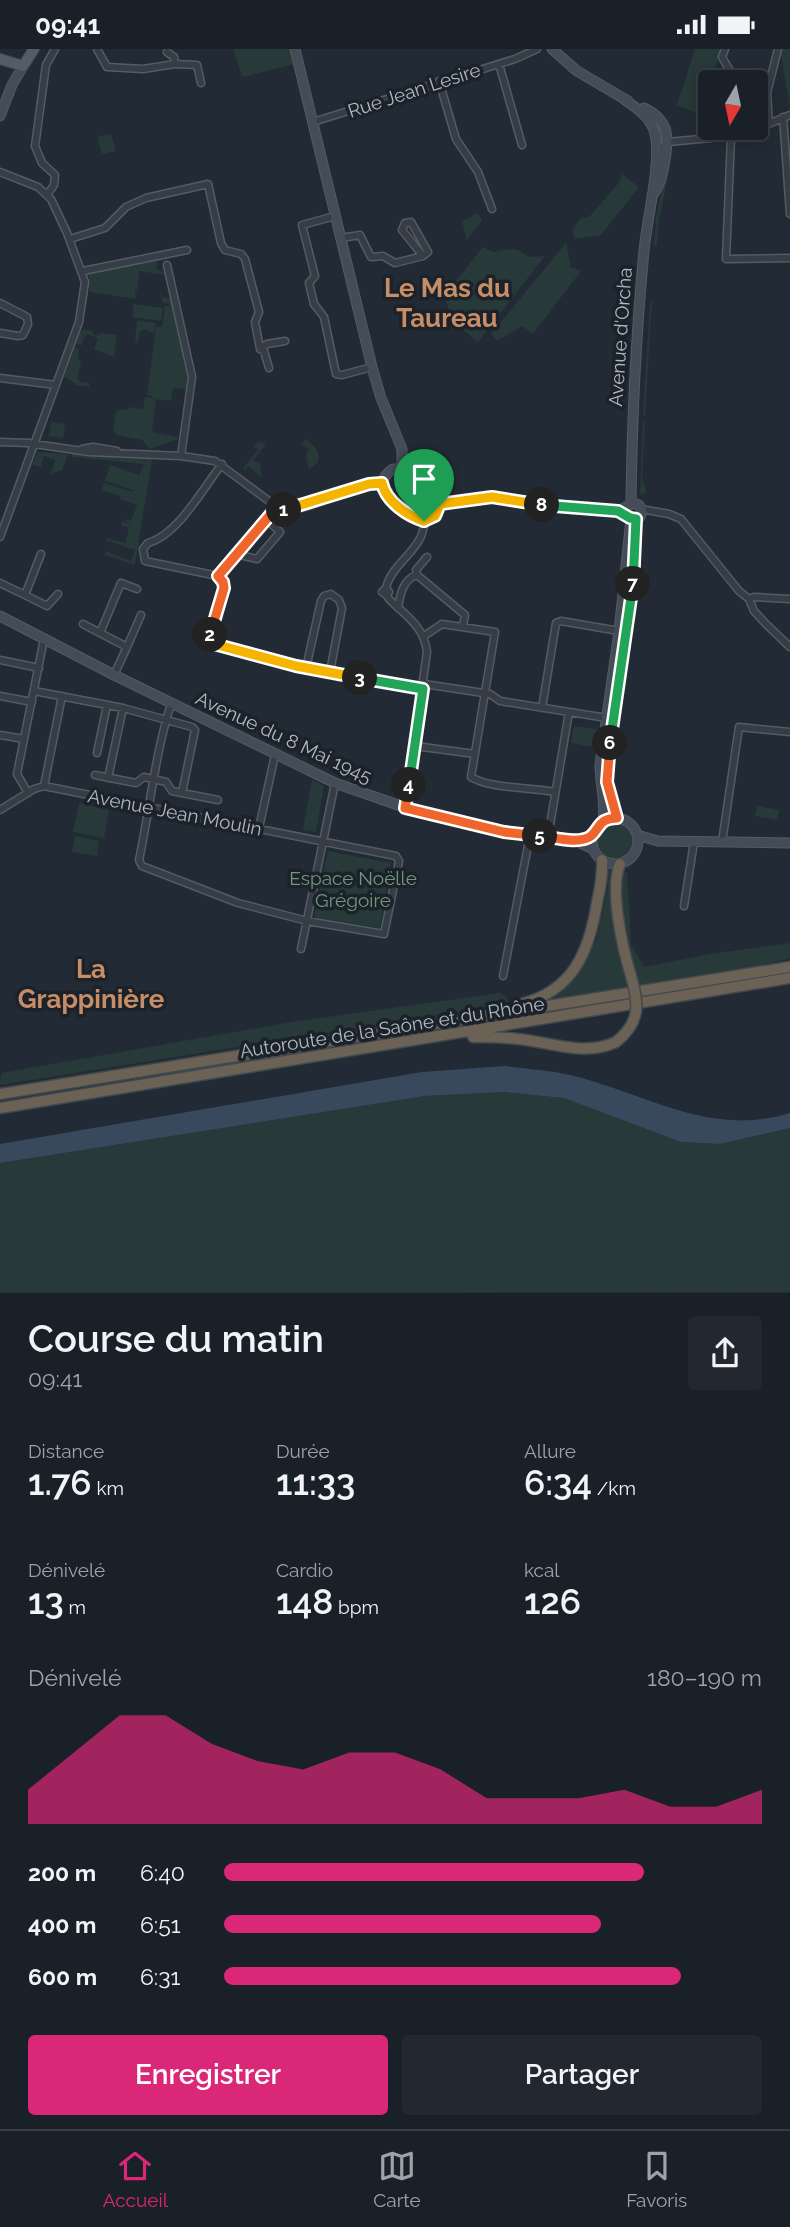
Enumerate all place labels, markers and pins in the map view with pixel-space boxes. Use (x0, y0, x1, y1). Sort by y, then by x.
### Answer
pin (394, 449, 454, 521)
pin: 8 (524, 487, 560, 523)
pin: 1 (266, 493, 302, 527)
pin: 7 (616, 567, 650, 601)
pin: 2 (192, 617, 228, 653)
pin: 3 (342, 661, 378, 695)
pin: 6 (592, 725, 628, 761)
pin: 4 (392, 767, 426, 803)
pin: 5 (522, 819, 558, 853)

